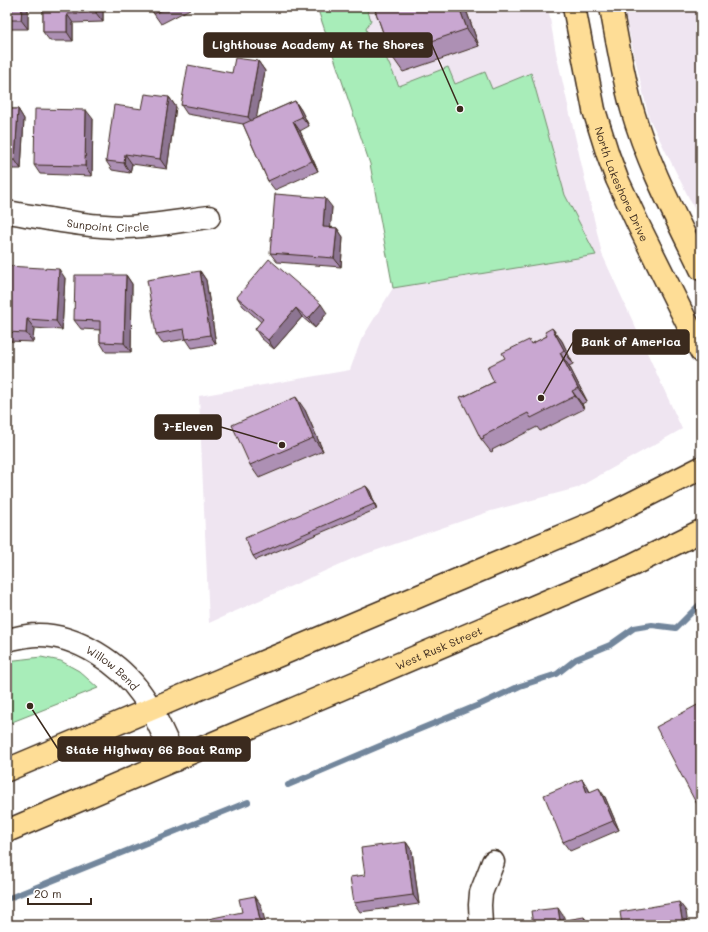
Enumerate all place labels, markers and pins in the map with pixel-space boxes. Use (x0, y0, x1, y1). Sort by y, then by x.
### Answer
callout: Lighthouse Academy At The Shores (204, 33, 432, 57)
callout: Bank of America (573, 330, 689, 354)
callout: 7-Eleven (155, 415, 221, 439)
callout: State Highway 66 Boat Ramp (58, 737, 250, 761)

